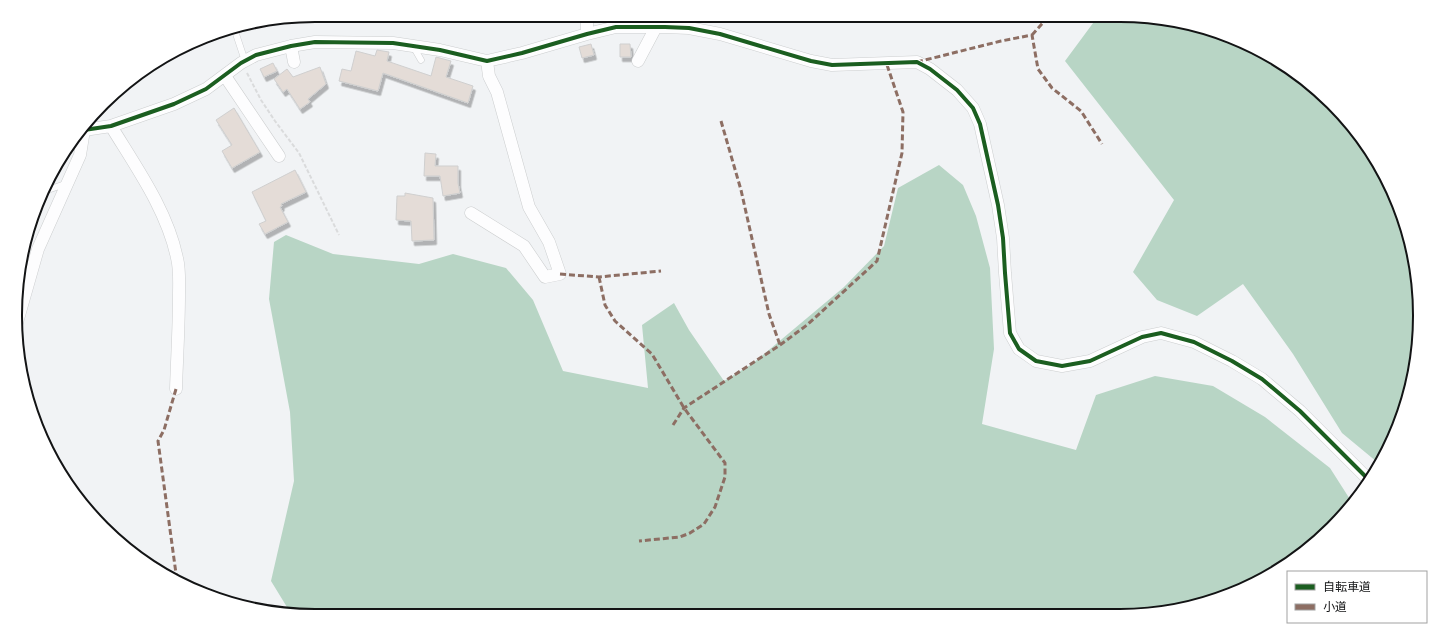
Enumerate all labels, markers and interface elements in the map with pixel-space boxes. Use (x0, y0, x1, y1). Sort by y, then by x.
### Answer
legend (1287, 571, 1427, 623)
text: 自転車道 (1323, 579, 1371, 594)
text: 小道 (1323, 599, 1347, 614)

